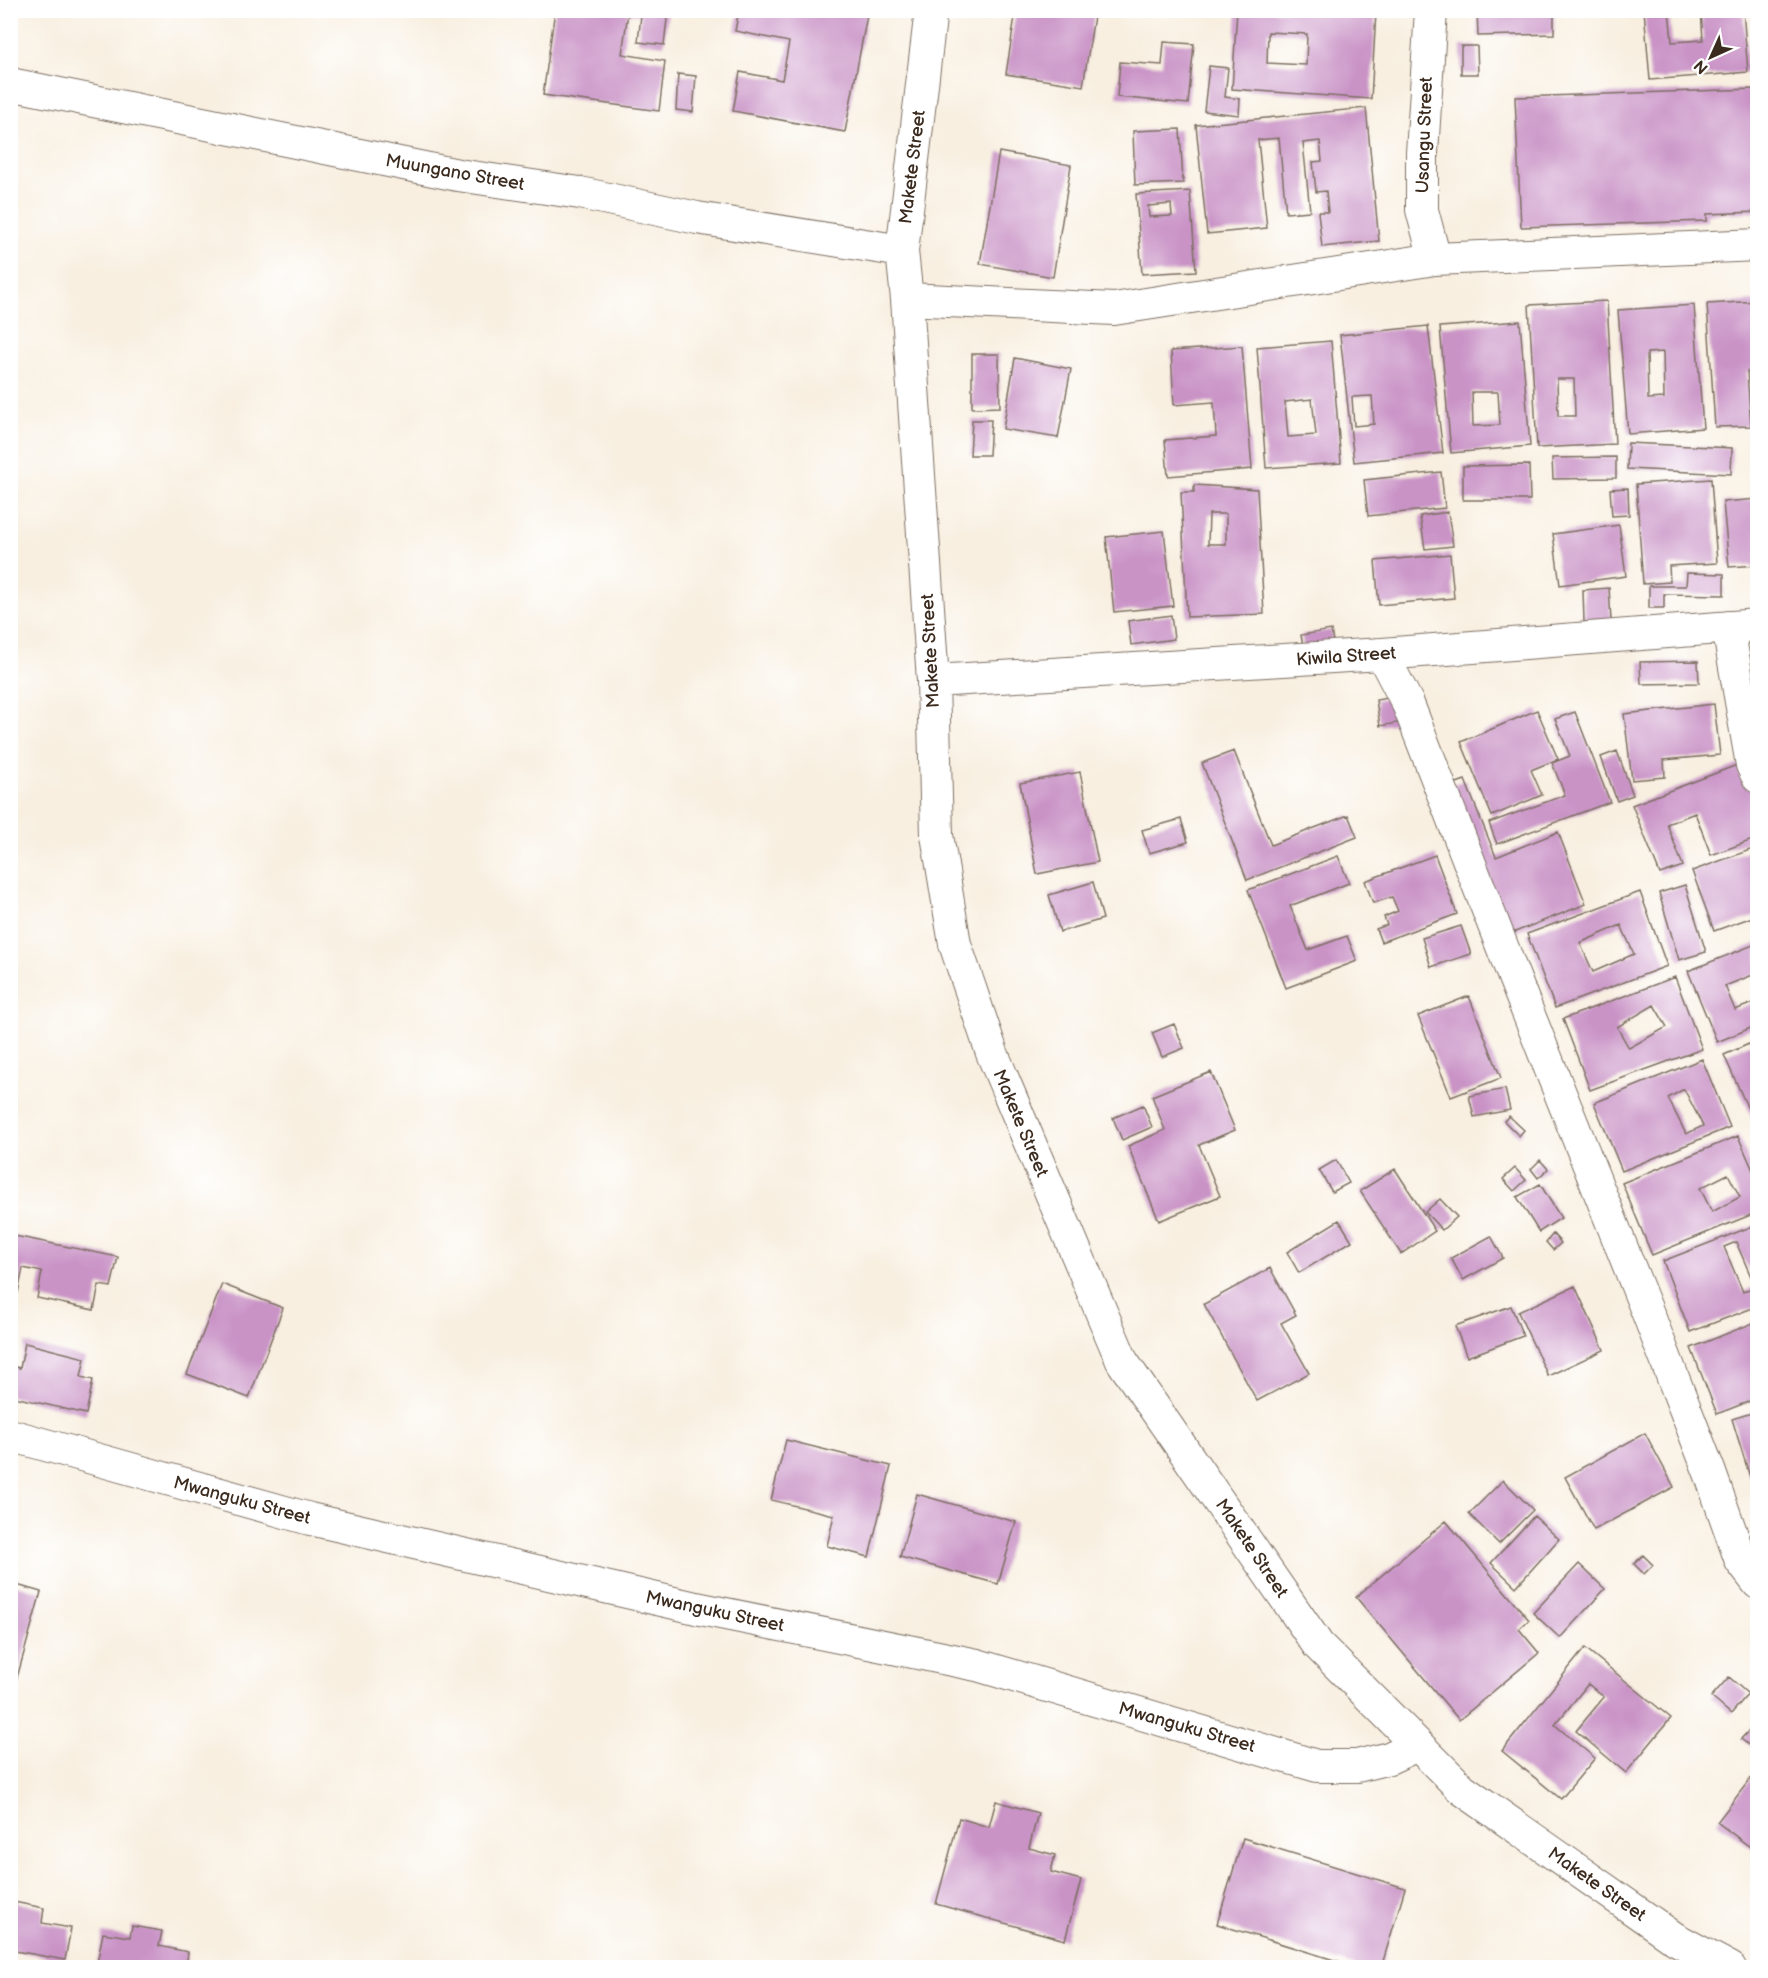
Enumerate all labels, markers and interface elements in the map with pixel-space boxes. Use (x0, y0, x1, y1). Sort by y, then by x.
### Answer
north arrow (1681, 27, 1741, 87)
text: N (1690, 56, 1712, 78)
street label: Usangu Street (1412, 76, 1437, 194)
street label: Makete Street (895, 108, 930, 225)
street label: Muungano Street (384, 150, 526, 195)
street label: Makete Street (917, 593, 944, 709)
street label: Kiwila Street (1295, 642, 1397, 670)
street label: Makete Street (989, 1066, 1053, 1180)
street label: Mwanguku Street (171, 1472, 313, 1529)
street label: Makete Street (1211, 1495, 1293, 1602)
street label: Mwanguku Street (644, 1587, 786, 1637)
street label: Mwanguku Street (1116, 1698, 1258, 1757)
street label: Makete Street (1544, 1843, 1650, 1926)

